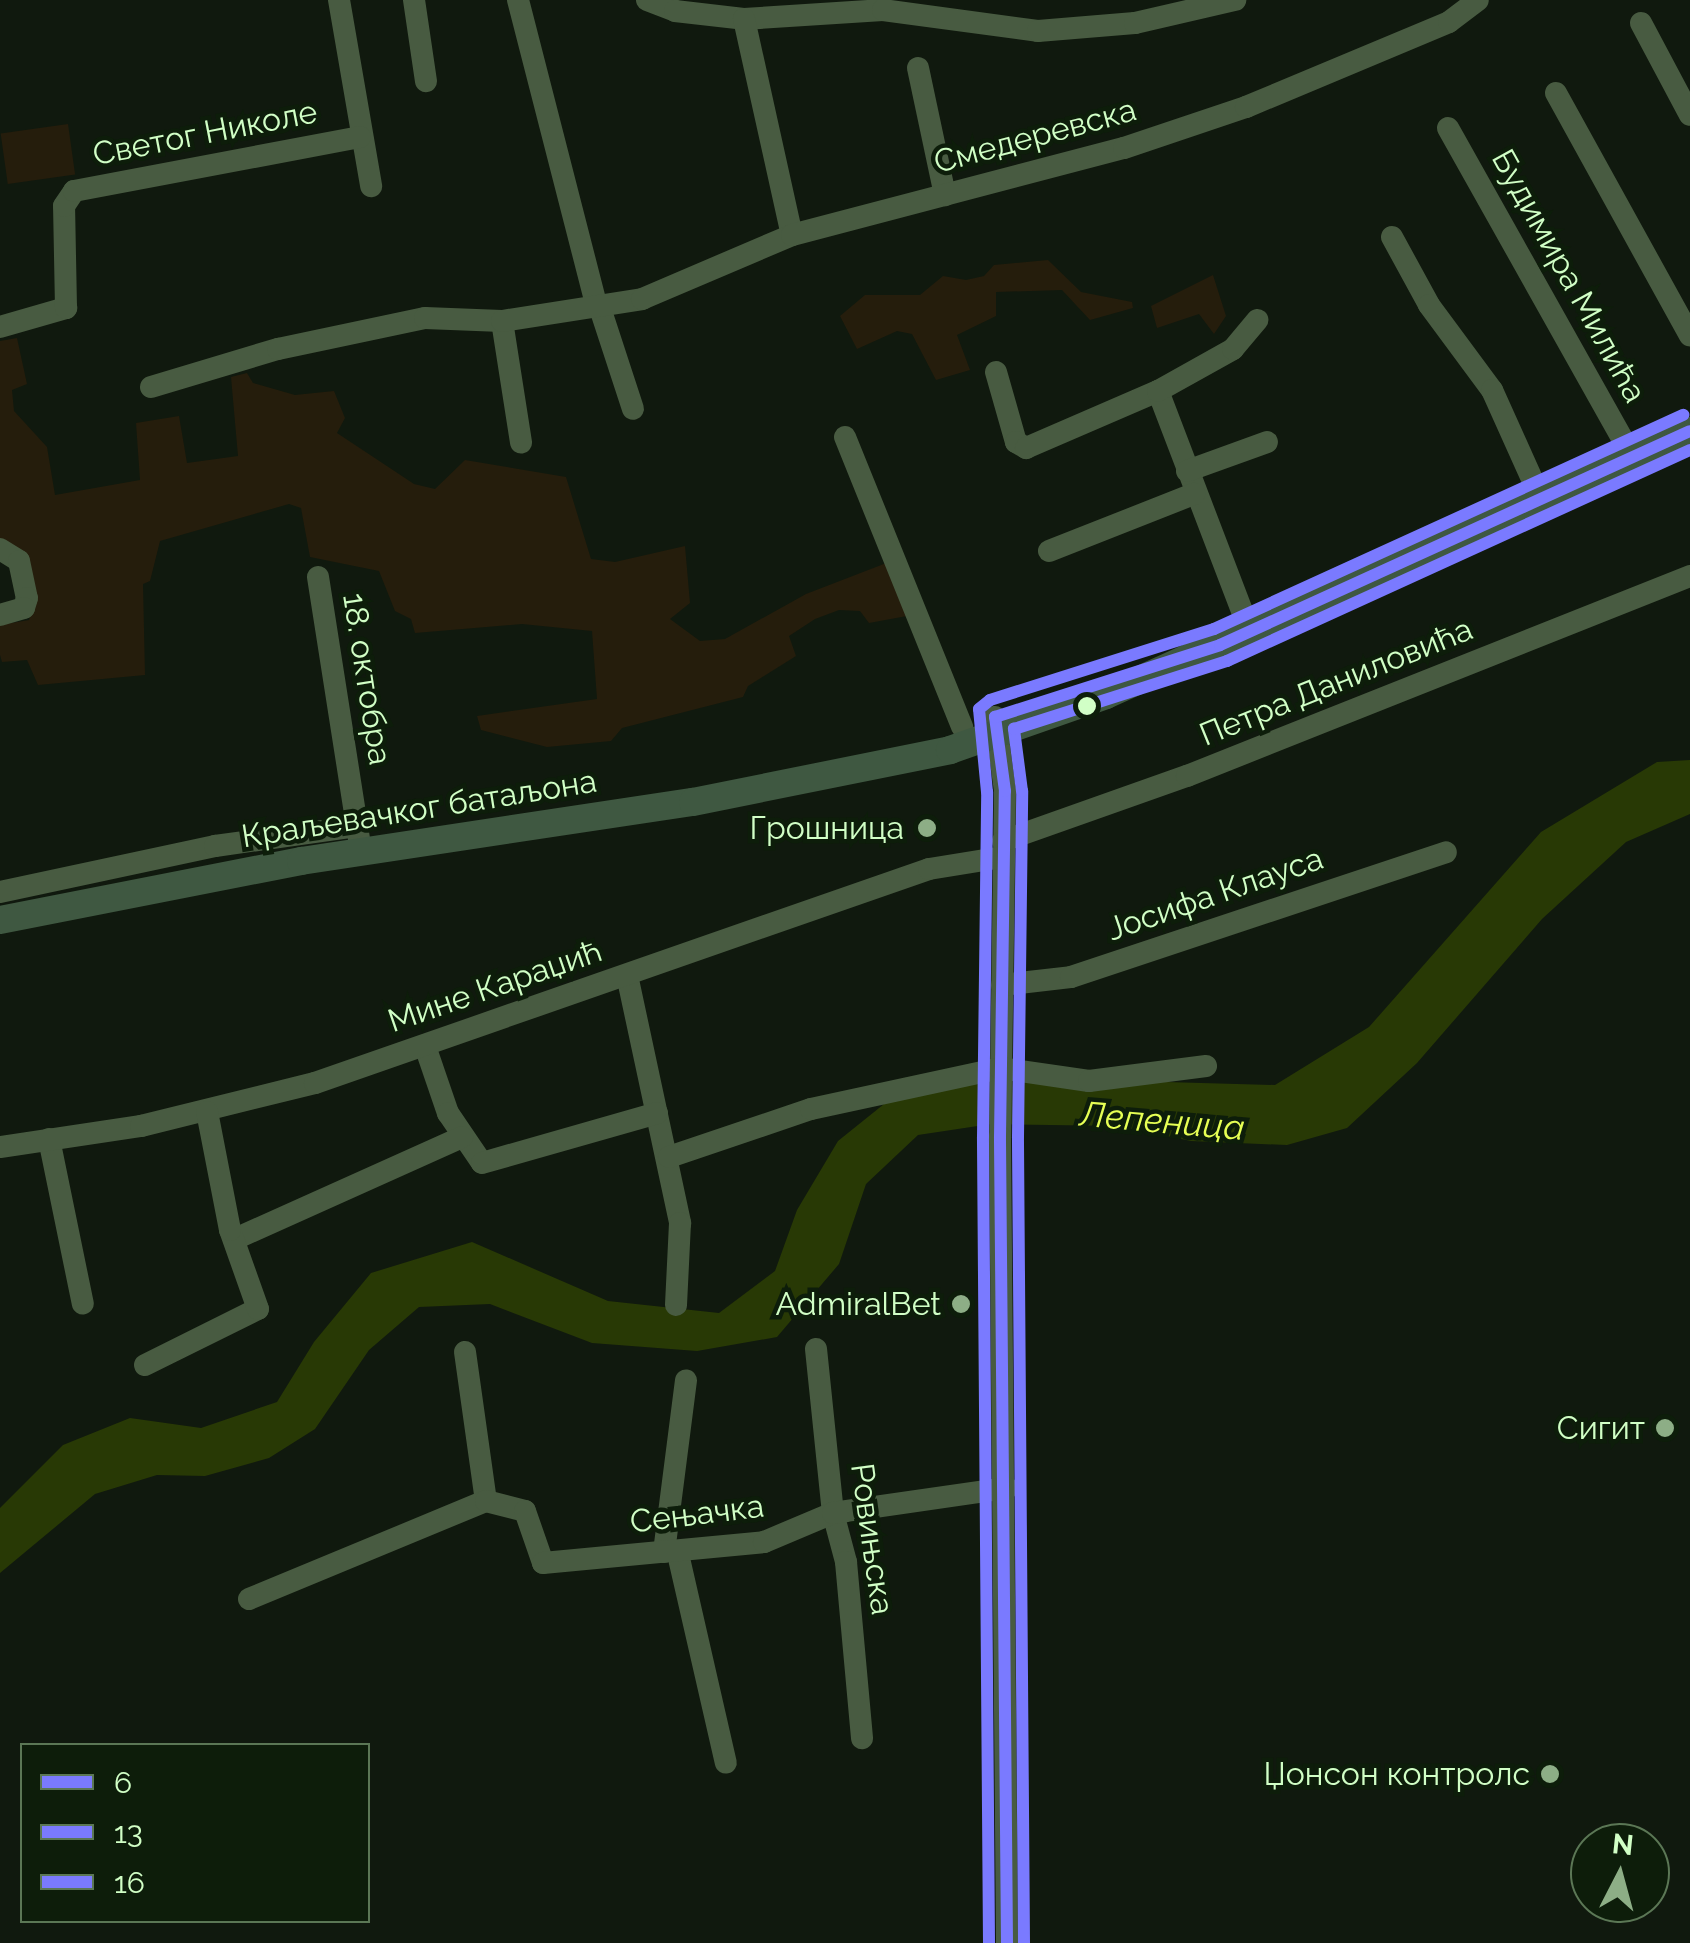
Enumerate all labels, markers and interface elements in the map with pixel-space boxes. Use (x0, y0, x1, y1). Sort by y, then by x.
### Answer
street label: Смедеревска (930, 91, 1140, 181)
street label: Светог Николе (90, 92, 320, 174)
street label: Будимира Милића (1484, 143, 1654, 409)
street label: 18. октобра (334, 590, 400, 768)
street label: Петра Даниловића (1194, 610, 1478, 754)
unlabelled marker (1077, 696, 1097, 716)
street label: Краљевачког батаљона (239, 762, 599, 856)
place label: Грошница (750, 809, 904, 847)
marker: Грошница (914, 815, 940, 841)
street label: Јосифа Клауса (1102, 839, 1328, 949)
street label: Мине Караџић (383, 931, 607, 1041)
water label: Лепеница (1077, 1093, 1247, 1149)
place label: AdmiralBet (776, 1285, 941, 1323)
marker: AdmiralBet (950, 1293, 972, 1315)
place label: Сигит (1557, 1409, 1645, 1447)
marker: Сигит (1654, 1417, 1676, 1439)
street label: Ровињска (842, 1461, 902, 1617)
street label: Сењачка (628, 1487, 766, 1541)
legend (20, 1743, 370, 1923)
place label: Џонсон контролс (1263, 1755, 1530, 1793)
marker: Џонсон контролс (1539, 1763, 1561, 1785)
text: 6 (114, 1765, 132, 1800)
text: 13 (114, 1815, 143, 1850)
north arrow (1570, 1823, 1670, 1923)
text: N (1611, 1827, 1635, 1862)
text: 16 (114, 1865, 145, 1900)

